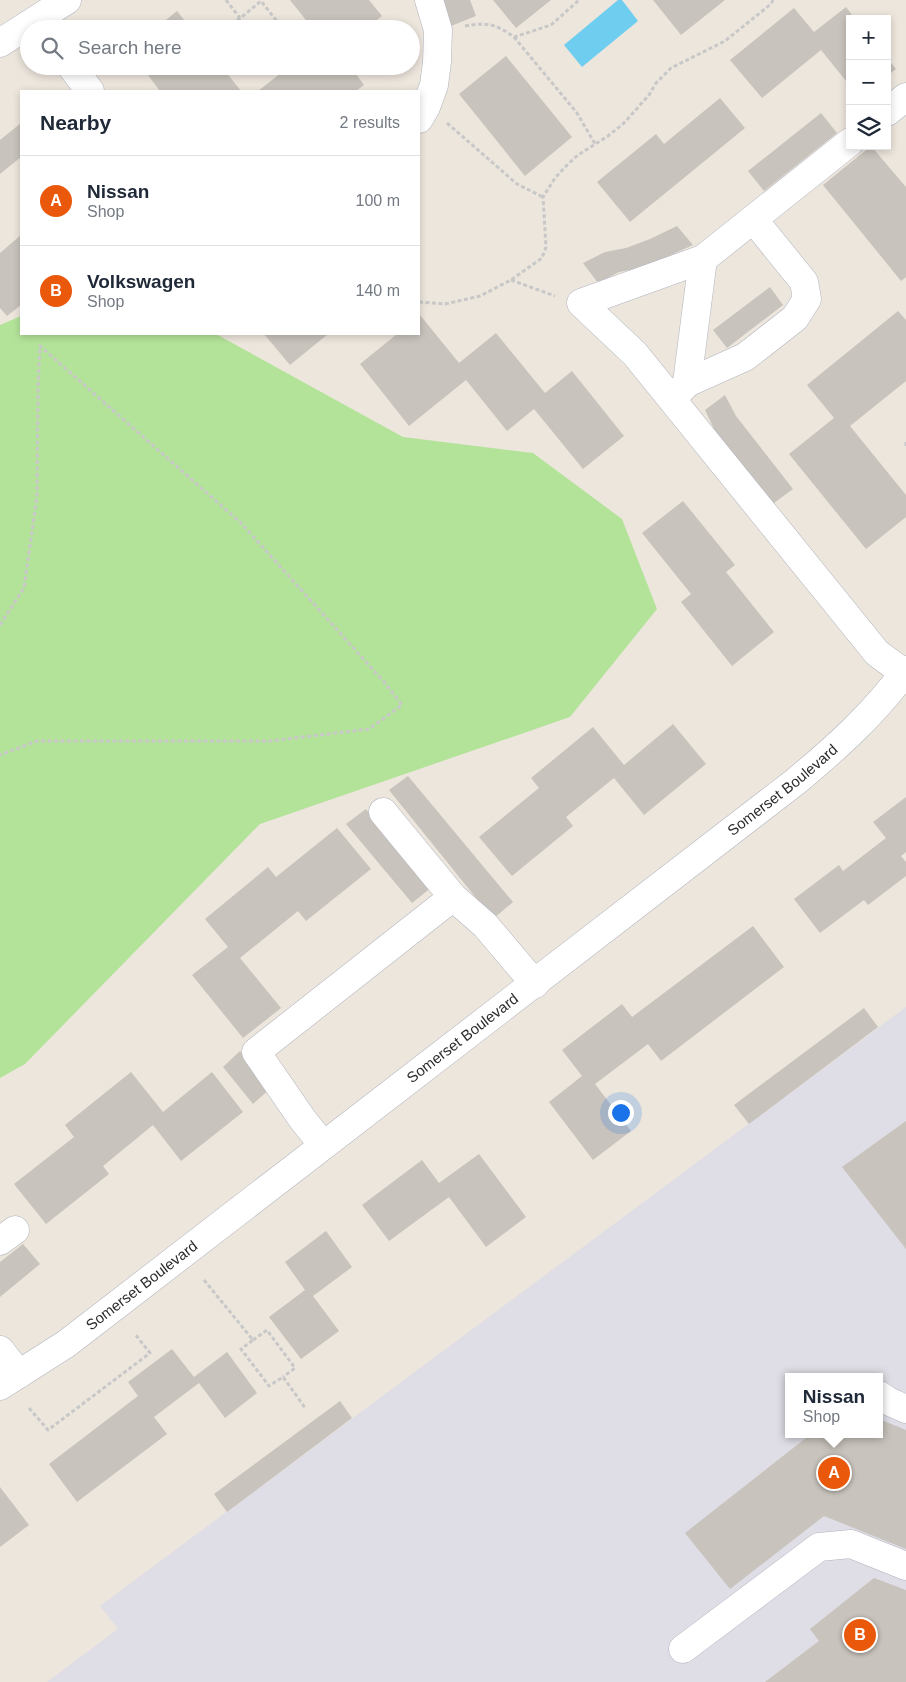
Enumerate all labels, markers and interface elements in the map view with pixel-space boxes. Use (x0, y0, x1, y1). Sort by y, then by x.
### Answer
map controls (846, 15, 891, 150)
button: + (846, 15, 891, 60)
search box (20, 20, 420, 75)
icon: search (38, 34, 66, 62)
text: Search here (78, 37, 182, 58)
button: − (846, 60, 891, 105)
button: layers (846, 105, 891, 150)
text: Nearby (40, 111, 111, 134)
text: 2 results (340, 114, 400, 131)
text: Nissan (87, 181, 149, 202)
text: A (50, 192, 62, 209)
text: 100 m (356, 192, 400, 209)
text: Shop (87, 203, 124, 220)
text: Volkswagen (87, 271, 195, 292)
text: B (50, 282, 62, 299)
text: 140 m (356, 282, 400, 299)
text: Shop (87, 293, 124, 310)
street label: Somerset Boulevard (724, 741, 841, 839)
street label: Somerset Boulevard (403, 990, 521, 1086)
your location (608, 1100, 634, 1126)
street label: Somerset Boulevard (83, 1237, 201, 1333)
popup (785, 1373, 883, 1438)
text: Nissan (803, 1386, 865, 1407)
text: Shop (803, 1408, 840, 1425)
pin: A (818, 1454, 850, 1492)
pin: B (844, 1616, 876, 1654)

